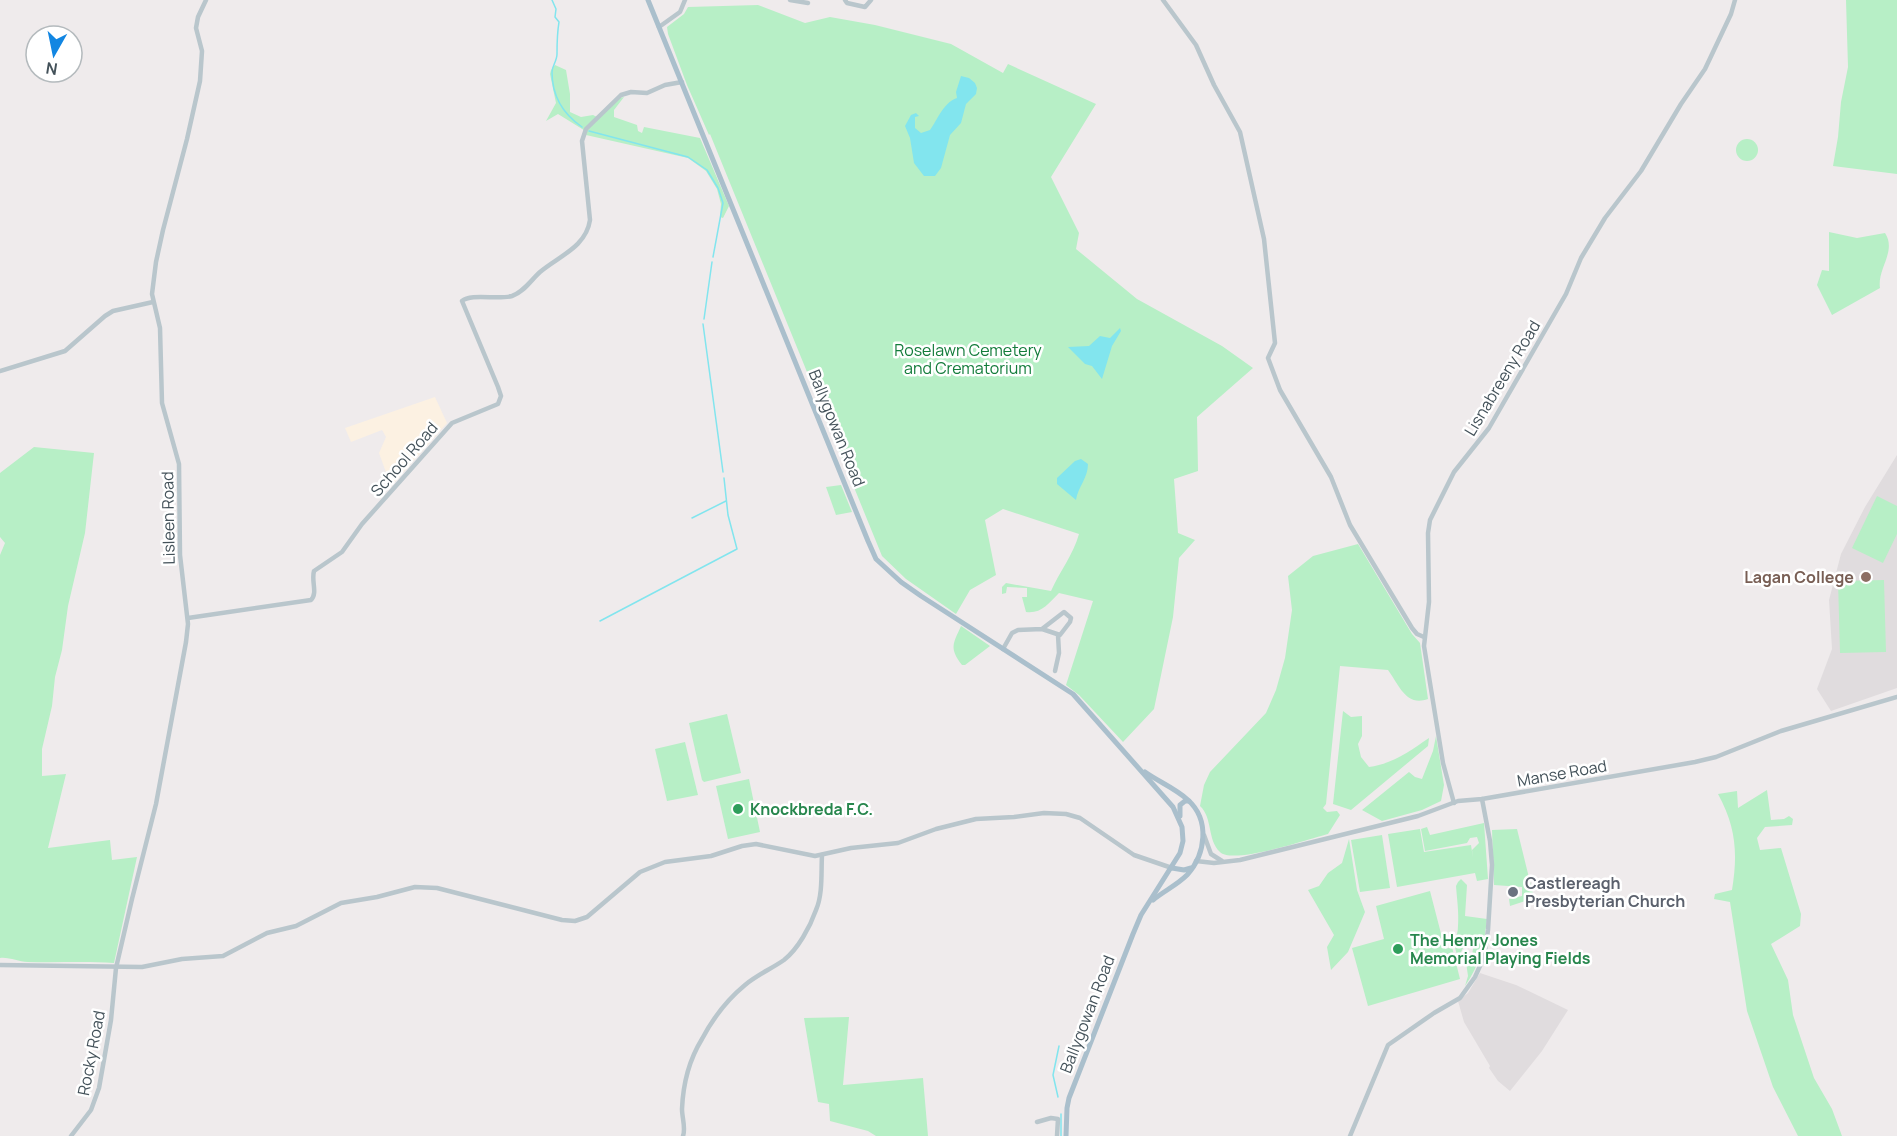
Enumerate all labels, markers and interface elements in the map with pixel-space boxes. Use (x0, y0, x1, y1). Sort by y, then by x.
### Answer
north arrow (24, 24, 84, 84)
text: N (44, 57, 59, 81)
street label: Lisnabreeny Road (1459, 316, 1545, 440)
park label: Roselawn Cemetery and Crematorium (894, 339, 1042, 379)
street label: Ballygowan Road (804, 366, 870, 490)
street label: School Road (366, 417, 442, 501)
street label: Lisleen Road (156, 471, 180, 565)
place label: Lagan College (1744, 566, 1854, 588)
marker: Lagan College (1859, 570, 1873, 584)
street label: Manse Road (1515, 754, 1609, 792)
place label: Knockbreda F.C. (750, 798, 873, 820)
marker: Knockbreda F.C. (731, 802, 745, 816)
place label: Castlereagh Presbyterian Church (1525, 872, 1685, 912)
marker: Castlereagh Presbyterian Church (1506, 885, 1520, 899)
place label: The Henry Jones Memorial Playing Fields (1410, 929, 1591, 969)
marker: The Henry Jones Memorial Playing Fields (1391, 942, 1405, 956)
street label: Ballygowan Road (1054, 952, 1120, 1076)
street label: Rocky Road (72, 1009, 110, 1097)

